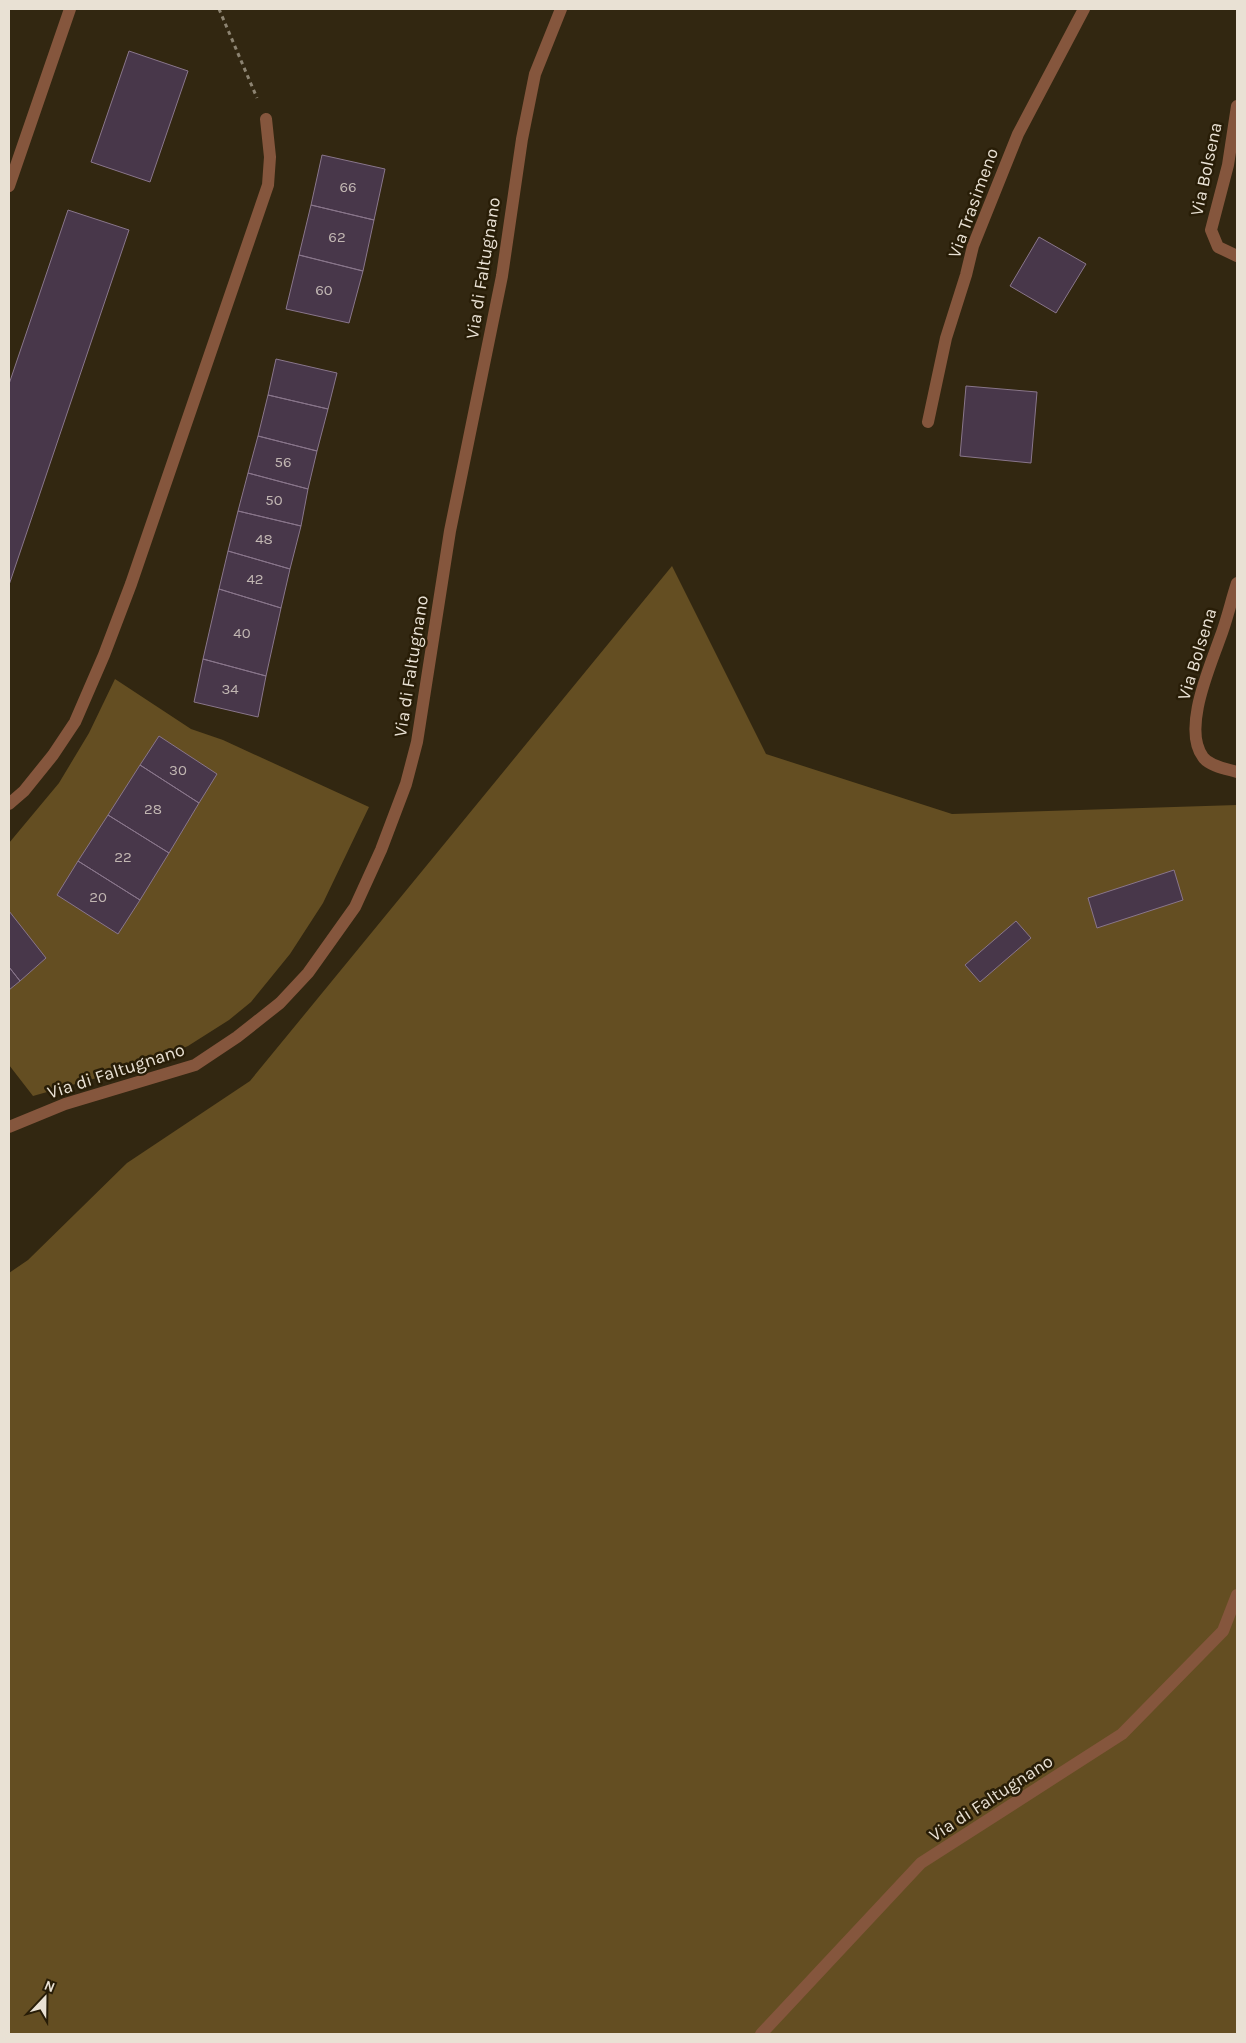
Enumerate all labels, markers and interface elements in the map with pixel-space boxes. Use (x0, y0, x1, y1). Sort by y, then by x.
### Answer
street label: Via Bolsena (1185, 120, 1227, 218)
street label: Via Trasimeno (943, 145, 1003, 261)
house number: 66 (339, 178, 357, 196)
street label: Via di Faltugnano (461, 196, 505, 340)
house number: 62 (328, 228, 346, 246)
house number: 60 (315, 281, 333, 299)
house number: 56 (274, 453, 292, 471)
house number: 50 (265, 491, 283, 509)
house number: 48 (255, 530, 273, 548)
house number: 42 (246, 570, 264, 588)
street label: Via di Faltugnano (389, 594, 433, 738)
street label: Via Bolsena (1173, 605, 1221, 703)
house number: 40 (233, 624, 251, 642)
house number: 34 (221, 680, 239, 698)
house number: 30 (169, 761, 187, 779)
house number: 28 (144, 800, 162, 818)
house number: 22 (114, 848, 132, 866)
house number: 20 (89, 888, 107, 906)
street label: Via di Faltugnano (44, 1038, 188, 1104)
street label: Via di Faltugnano (925, 1750, 1057, 1846)
north arrow (20, 1973, 70, 2023)
text: N (42, 1977, 58, 1996)

